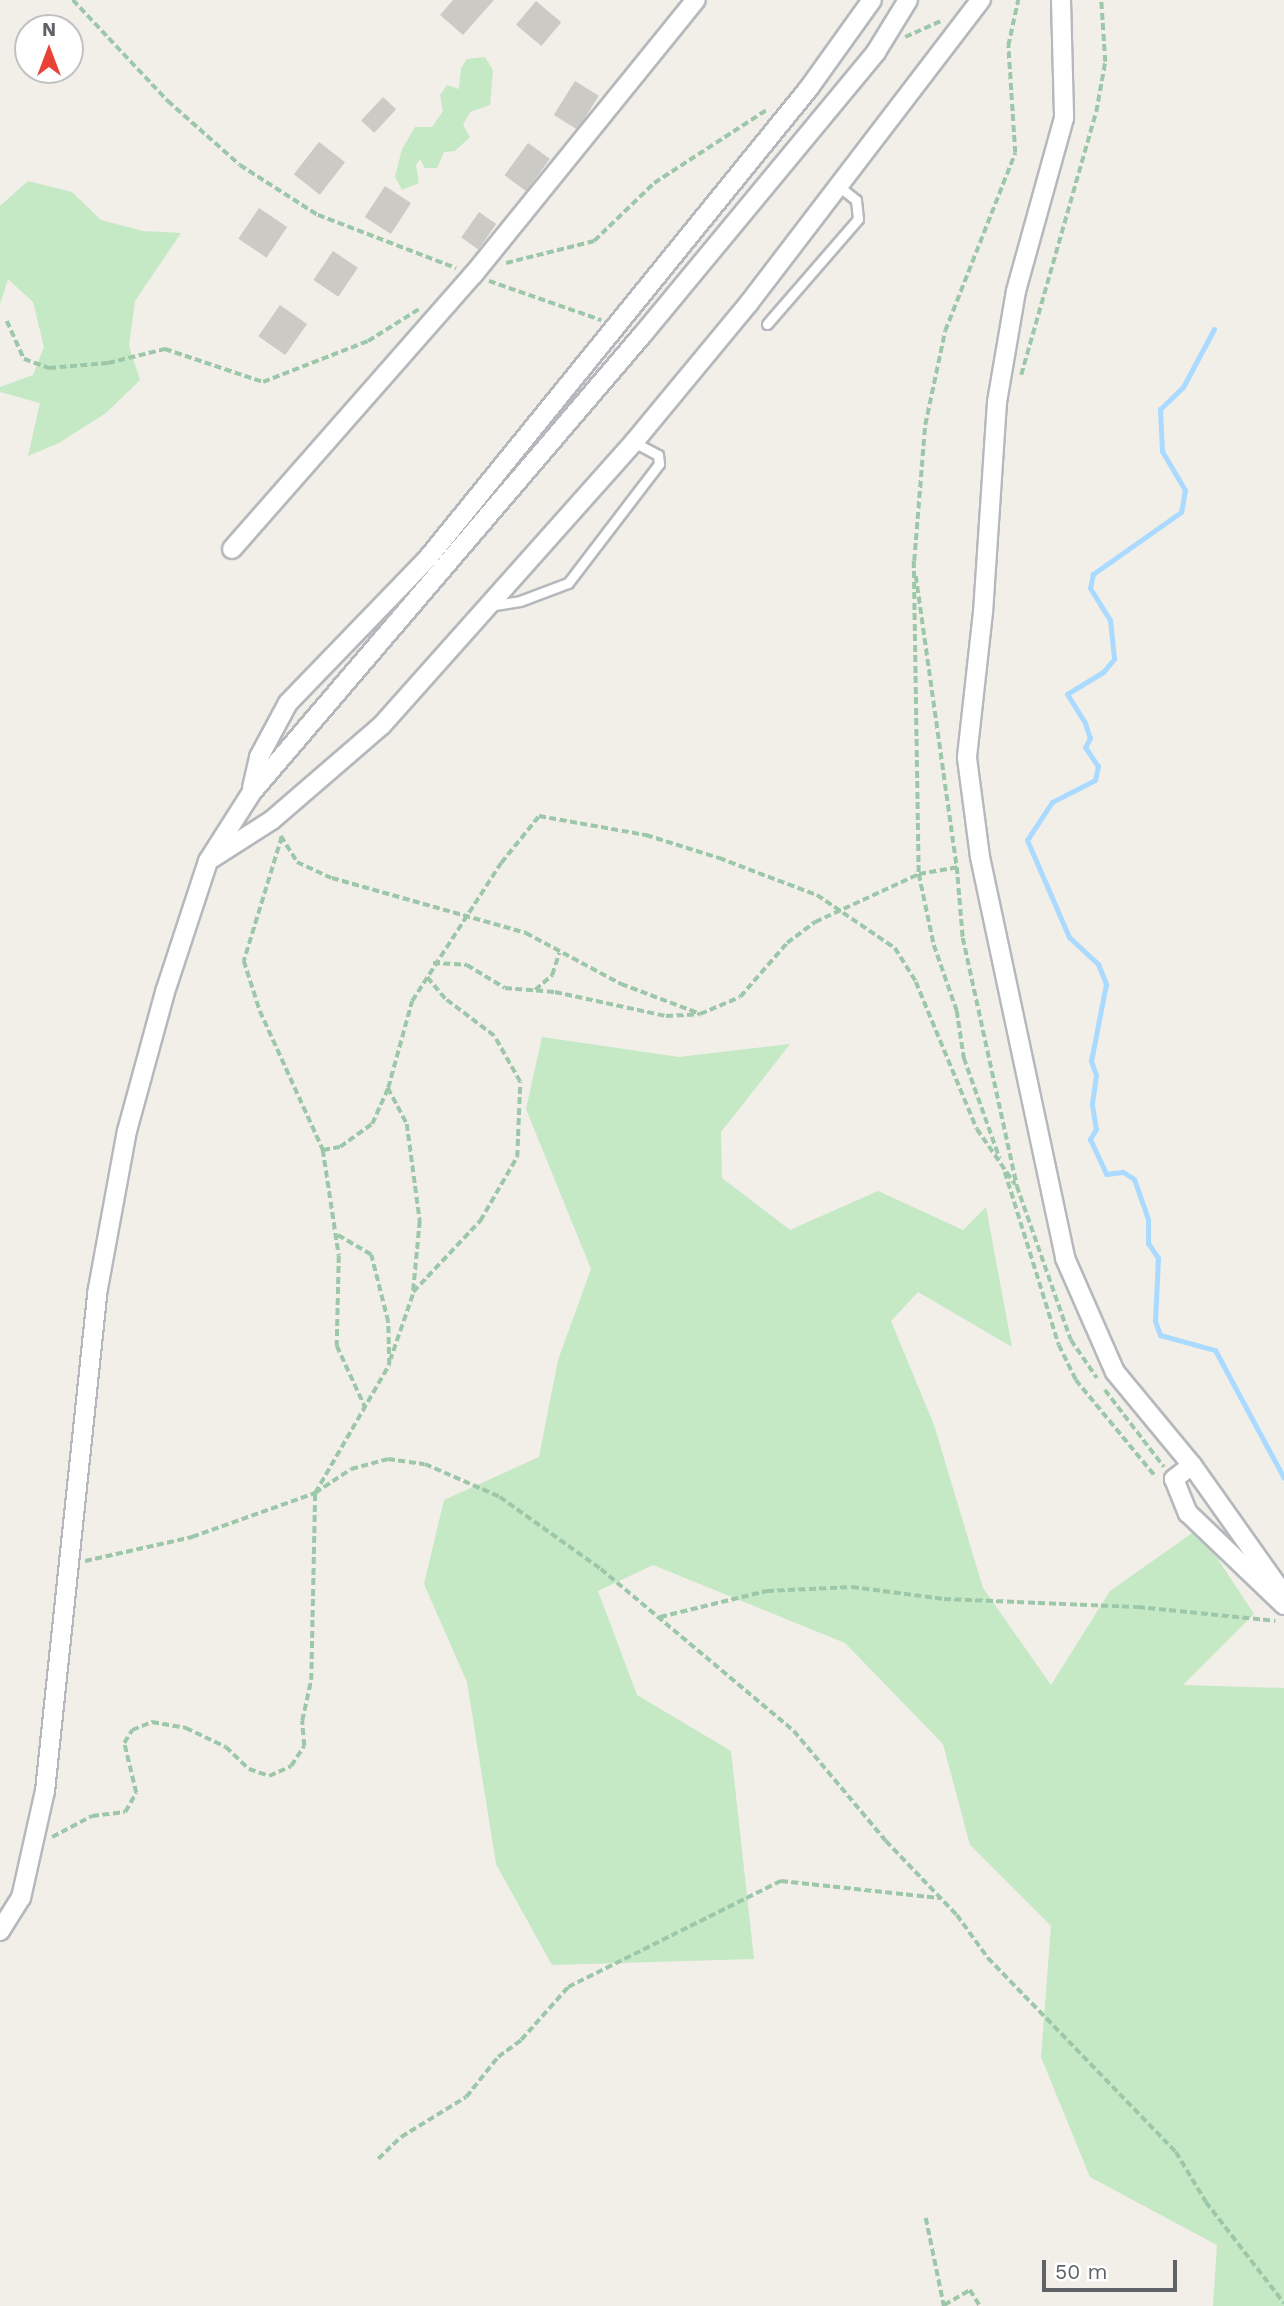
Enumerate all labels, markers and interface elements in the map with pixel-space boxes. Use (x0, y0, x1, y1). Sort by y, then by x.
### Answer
north arrow (14, 14, 84, 84)
text: N (42, 18, 56, 41)
scale bar (1046, 2246, 1181, 2290)
text: 50 m (1055, 2259, 1107, 2284)

